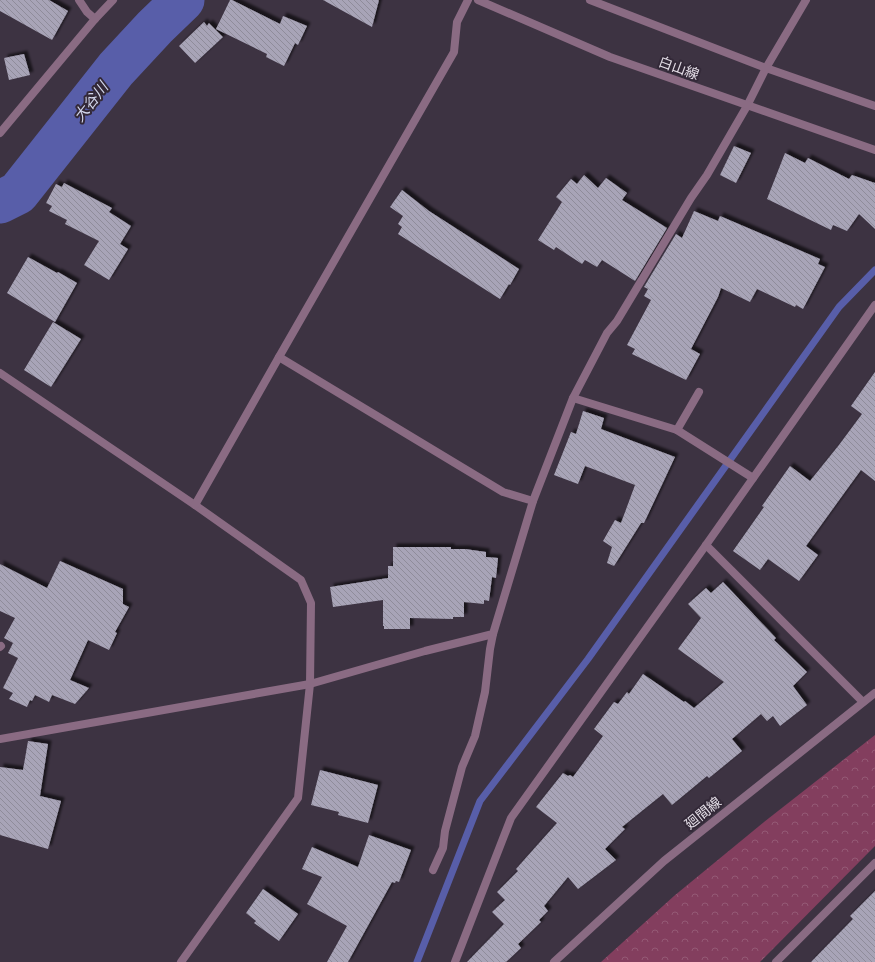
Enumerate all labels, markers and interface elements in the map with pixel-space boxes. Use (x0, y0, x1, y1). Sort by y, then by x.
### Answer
street label: 白山線 (656, 51, 702, 84)
water label: 大谷川 (68, 76, 113, 125)
street label: 廻間線 (680, 792, 725, 833)

